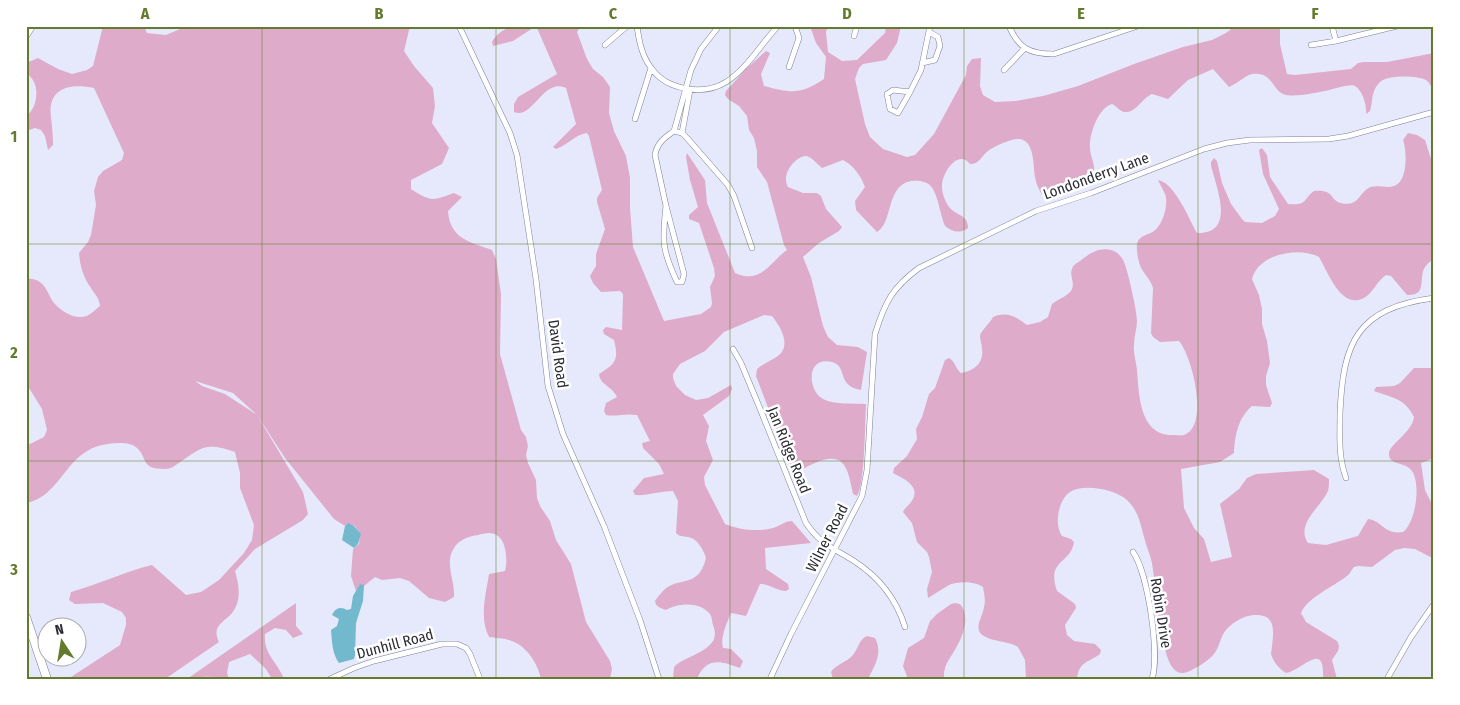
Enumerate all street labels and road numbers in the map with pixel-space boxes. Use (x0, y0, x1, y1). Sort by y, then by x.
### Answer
street label: Londonderry Lane (1041, 149, 1151, 203)
street label: David Road (544, 319, 572, 389)
street label: Jan Ridge Road (763, 404, 815, 496)
street label: Wilner Road (802, 501, 852, 575)
street label: Robin Drive (1147, 577, 1175, 649)
street label: Dunhill Road (355, 625, 435, 663)

